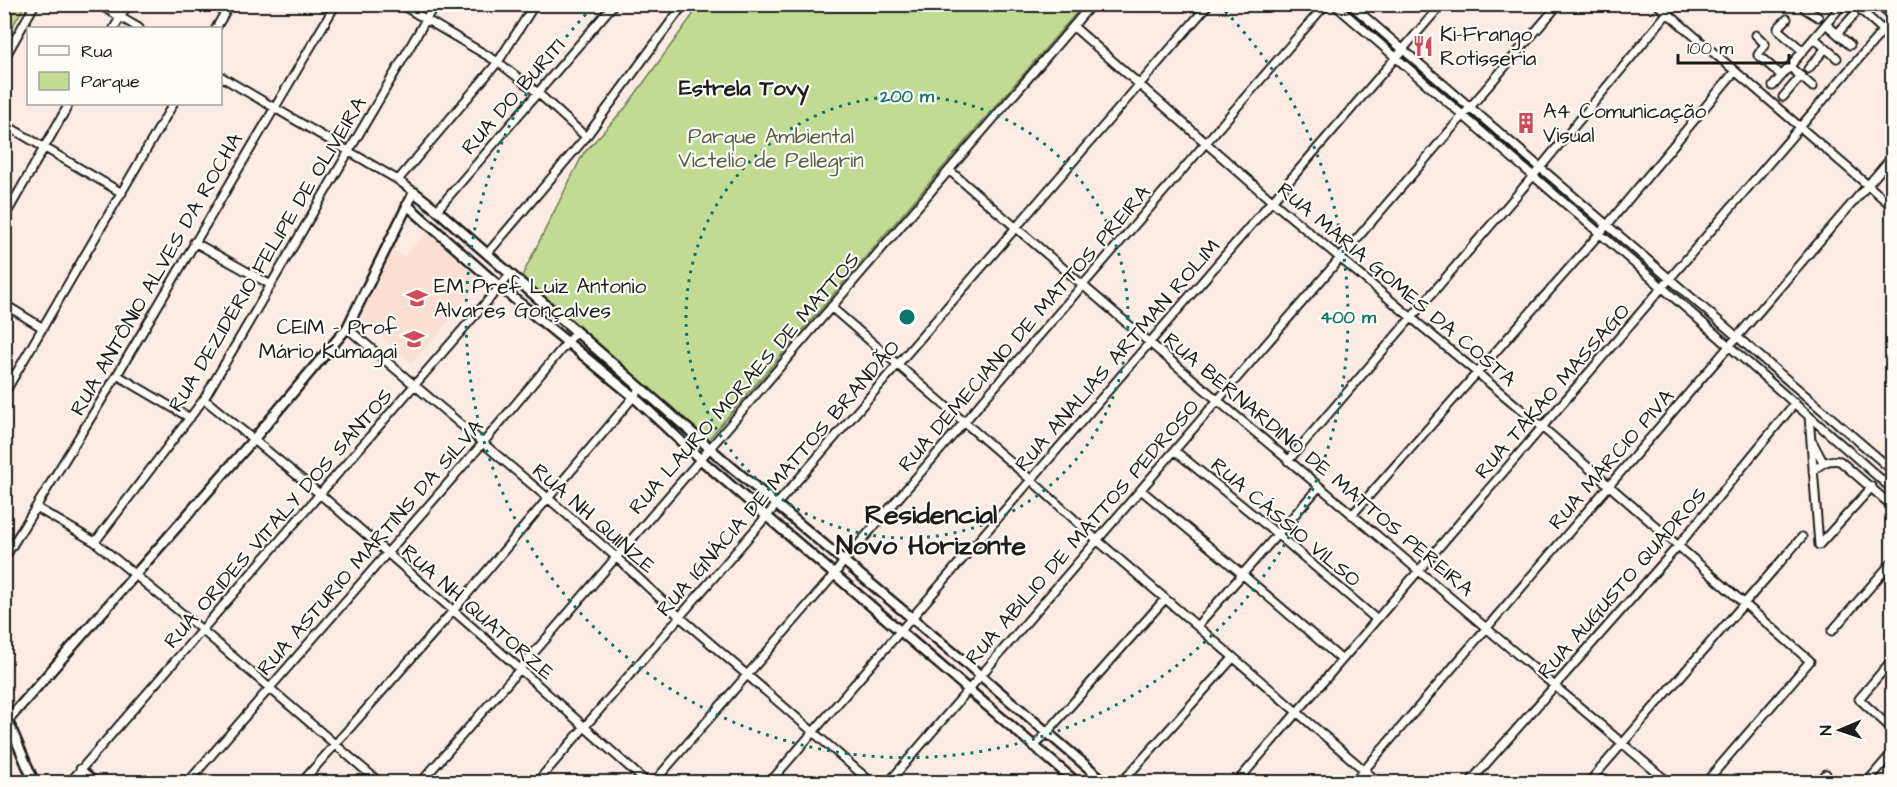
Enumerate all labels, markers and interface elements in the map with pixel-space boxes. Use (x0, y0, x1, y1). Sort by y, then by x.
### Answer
place label: Ki-Frango Rotisseria (1440, 20, 1537, 73)
legend (27, 27, 222, 105)
scale bar (1678, 27, 1789, 65)
street label: RUA DO BURITI (455, 32, 572, 161)
restaurant icon: Ki-Frango Rotisseria (1411, 34, 1435, 58)
text: 100 m (1687, 36, 1733, 61)
text: Rua (81, 39, 112, 64)
text: Parque (81, 69, 140, 94)
district label: Estrela Tovy (679, 73, 810, 106)
text: 200 m (879, 84, 935, 109)
street label: RUA DEZIDÉRIO FELIPE DE OLIVEIRA (161, 91, 374, 417)
place label: A4 Comunicação Visual (1543, 97, 1706, 150)
building icon: A4 Comunicação Visual (1514, 111, 1538, 135)
park label: Parque Ambiental Victelio de Pellegrin (678, 122, 864, 177)
street label: RUA ANTÔNIO ALVES DA ROCHA (63, 127, 250, 421)
street label: RUA MARIA GOMES DA COSTA (1271, 176, 1523, 394)
street label: RUA DEMECIANO DE MATTOS PREIRA (892, 178, 1158, 478)
street label: RUA ANALIAS ARTMAN ROLIM (1008, 233, 1227, 478)
street label: RUA LAURO MORAES DE MATTOS (622, 246, 867, 521)
place label: EM Pref Luiz Antonio Alvares Gonçalves (434, 272, 647, 325)
school or university icon: EM Pref Luiz Antonio Alvares Gonçalves (405, 286, 429, 310)
street label: RUA TAKAO MASSAGO (1468, 297, 1637, 485)
text: 400 m (1320, 305, 1377, 330)
centre of rings (897, 307, 917, 327)
place label: CEIM - Prof Mário Kumagai (259, 313, 398, 368)
street label: RUA BERNARDINO DE MATTOS PEREIRA (1157, 326, 1481, 604)
school or university icon: CEIM - Prof Mário Kumagai (402, 327, 426, 351)
street label: RUA IGNÁCIA DE MATTOS BRANDÃO (650, 334, 907, 623)
street label: RUA ORIDES VITALY DOS SANTOS (157, 382, 400, 655)
street label: RUA MÁRCIO PIVA (1542, 382, 1681, 536)
street label: RUA ABILIO DE MATTOS PEDROSO (959, 393, 1206, 672)
street label: RUA ASTURIO MARTINS DA SILVA (251, 412, 490, 682)
street label: RUA CÁSSIO VILSO (1204, 451, 1367, 594)
street label: RUA NH QUINZE (526, 457, 662, 581)
street label: RUA AUGUSTO QUADROS (1531, 481, 1714, 686)
district label: Residencial Novo Horizonte (836, 496, 1026, 565)
street label: RUA NH QUATORZE (395, 538, 561, 687)
north arrow (1810, 700, 1870, 760)
text: N (1815, 725, 1837, 736)

